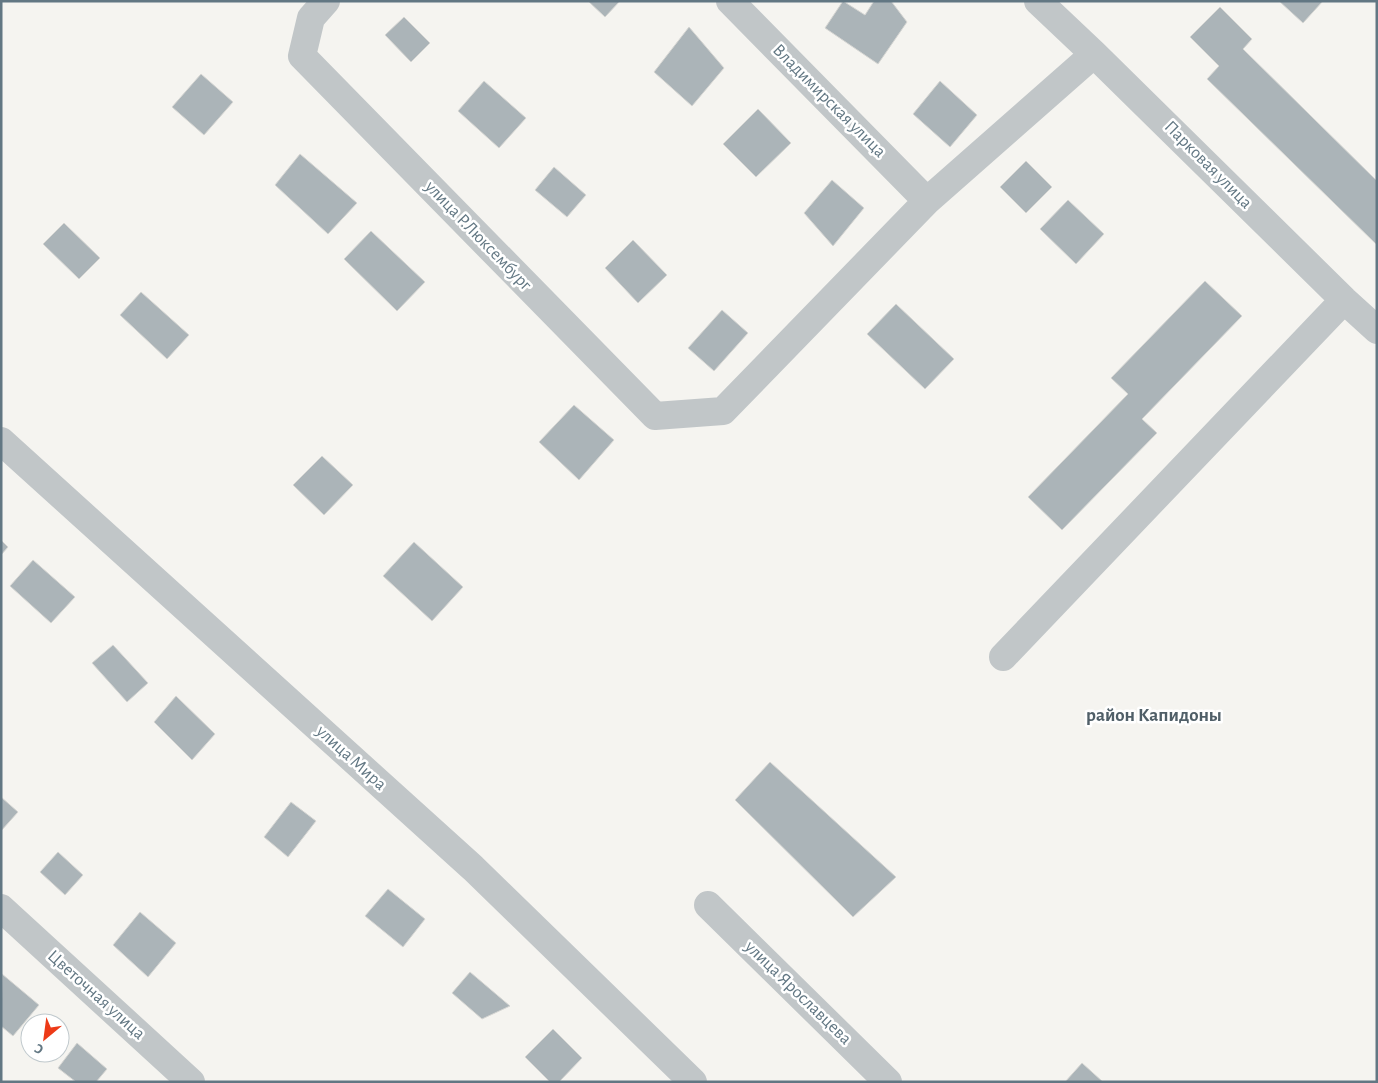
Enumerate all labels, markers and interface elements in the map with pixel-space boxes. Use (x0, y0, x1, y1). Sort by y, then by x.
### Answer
street label: Владимирская улица (769, 41, 889, 161)
street label: Парковая улица (1161, 118, 1255, 212)
street label: улица Р.Люксембург (421, 176, 536, 295)
district label: район Капидоны (1086, 706, 1222, 725)
street label: улица Мира (312, 721, 389, 794)
street label: улица Ярославцева (741, 937, 855, 1048)
street label: Цветочная улица (44, 947, 148, 1043)
north arrow (20, 1013, 70, 1063)
text: С (32, 1040, 46, 1056)

